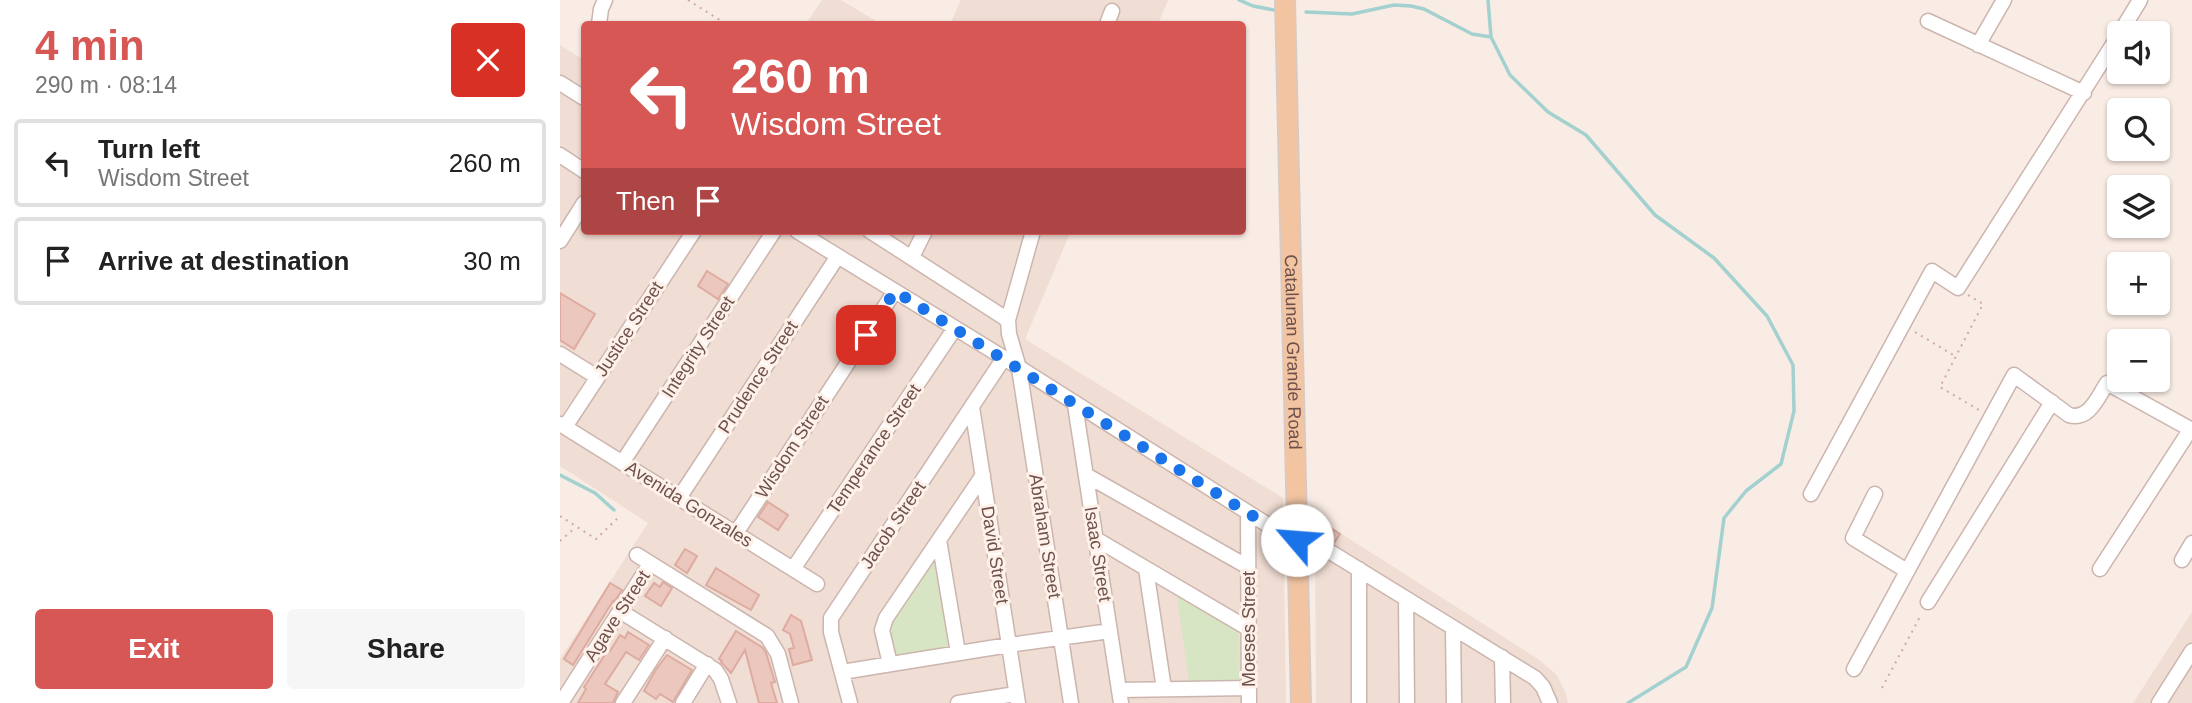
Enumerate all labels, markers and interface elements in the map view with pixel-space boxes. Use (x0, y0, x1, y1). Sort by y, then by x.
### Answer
map controls (2107, 21, 2170, 392)
button: sound (2107, 21, 2170, 84)
text: 4 min (35, 22, 145, 69)
button: close (451, 23, 525, 97)
icon: left (616, 49, 707, 140)
text: 260 m (731, 49, 870, 103)
text: 290 m · 08:14 (35, 72, 177, 98)
button: search (2107, 98, 2170, 161)
text: Wisdom Street (731, 106, 941, 142)
text: Turn left (98, 134, 200, 164)
icon: left (39, 144, 77, 182)
text: 260 m (449, 148, 521, 178)
text: Wisdom Street (98, 165, 249, 191)
button: layers (2107, 175, 2170, 238)
icon: arrive (689, 182, 727, 220)
text: Then (616, 186, 675, 216)
icon: arrive (39, 242, 77, 280)
text: Arrive at destination (98, 246, 349, 276)
text: 30 m (463, 246, 521, 276)
button: + (2107, 252, 2170, 315)
street label: Catalunan Grande Road (1281, 254, 1305, 450)
street label: Justice Street (591, 278, 667, 380)
street label: Integrity Street (658, 292, 738, 402)
pin (836, 305, 896, 365)
icon: arrive (847, 316, 885, 354)
street label: Prudence Street (714, 317, 802, 437)
button: − (2107, 329, 2170, 392)
street label: Temperance Street (823, 380, 925, 518)
street label: Wisdom Street (751, 392, 833, 502)
street label: Avenida Gonzales (622, 457, 756, 551)
street label: Abraham Street (1025, 472, 1065, 600)
street label: Jacob Street (856, 478, 930, 572)
position arrow (1260, 503, 1334, 577)
street label: David Street (977, 505, 1013, 605)
street label: Isaac Street (1081, 505, 1115, 603)
street label: Agave Street (580, 567, 654, 665)
street label: Moeses Street (1239, 571, 1259, 687)
button: Exit (35, 609, 273, 689)
button: Share (287, 609, 525, 689)

